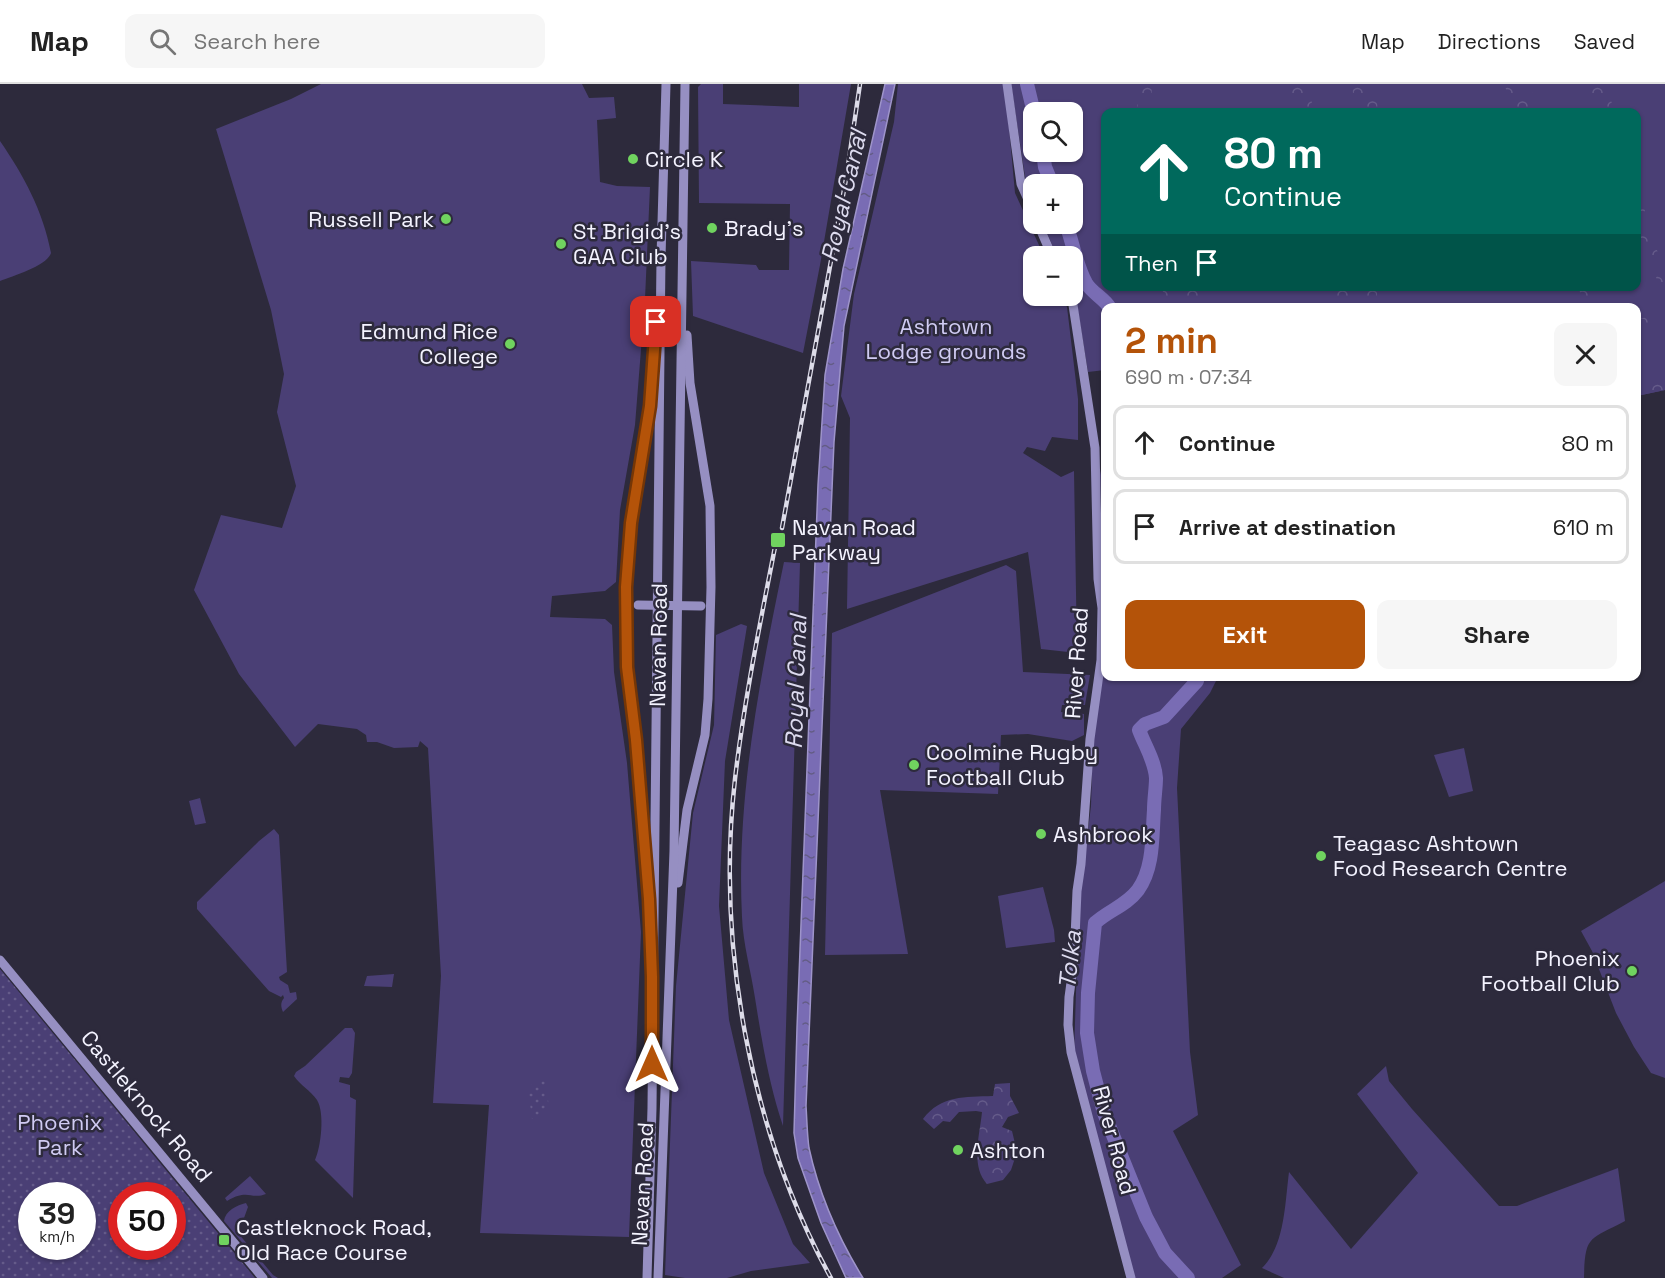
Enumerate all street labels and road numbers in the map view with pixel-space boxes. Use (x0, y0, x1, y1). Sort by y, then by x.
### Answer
street label: Navan Road (643, 583, 673, 707)
street label: River Road (1058, 606, 1094, 720)
street label: Castleknock Road (75, 1024, 219, 1188)
street label: River Road (1087, 1082, 1143, 1198)
street label: Navan Road (625, 1121, 659, 1247)

